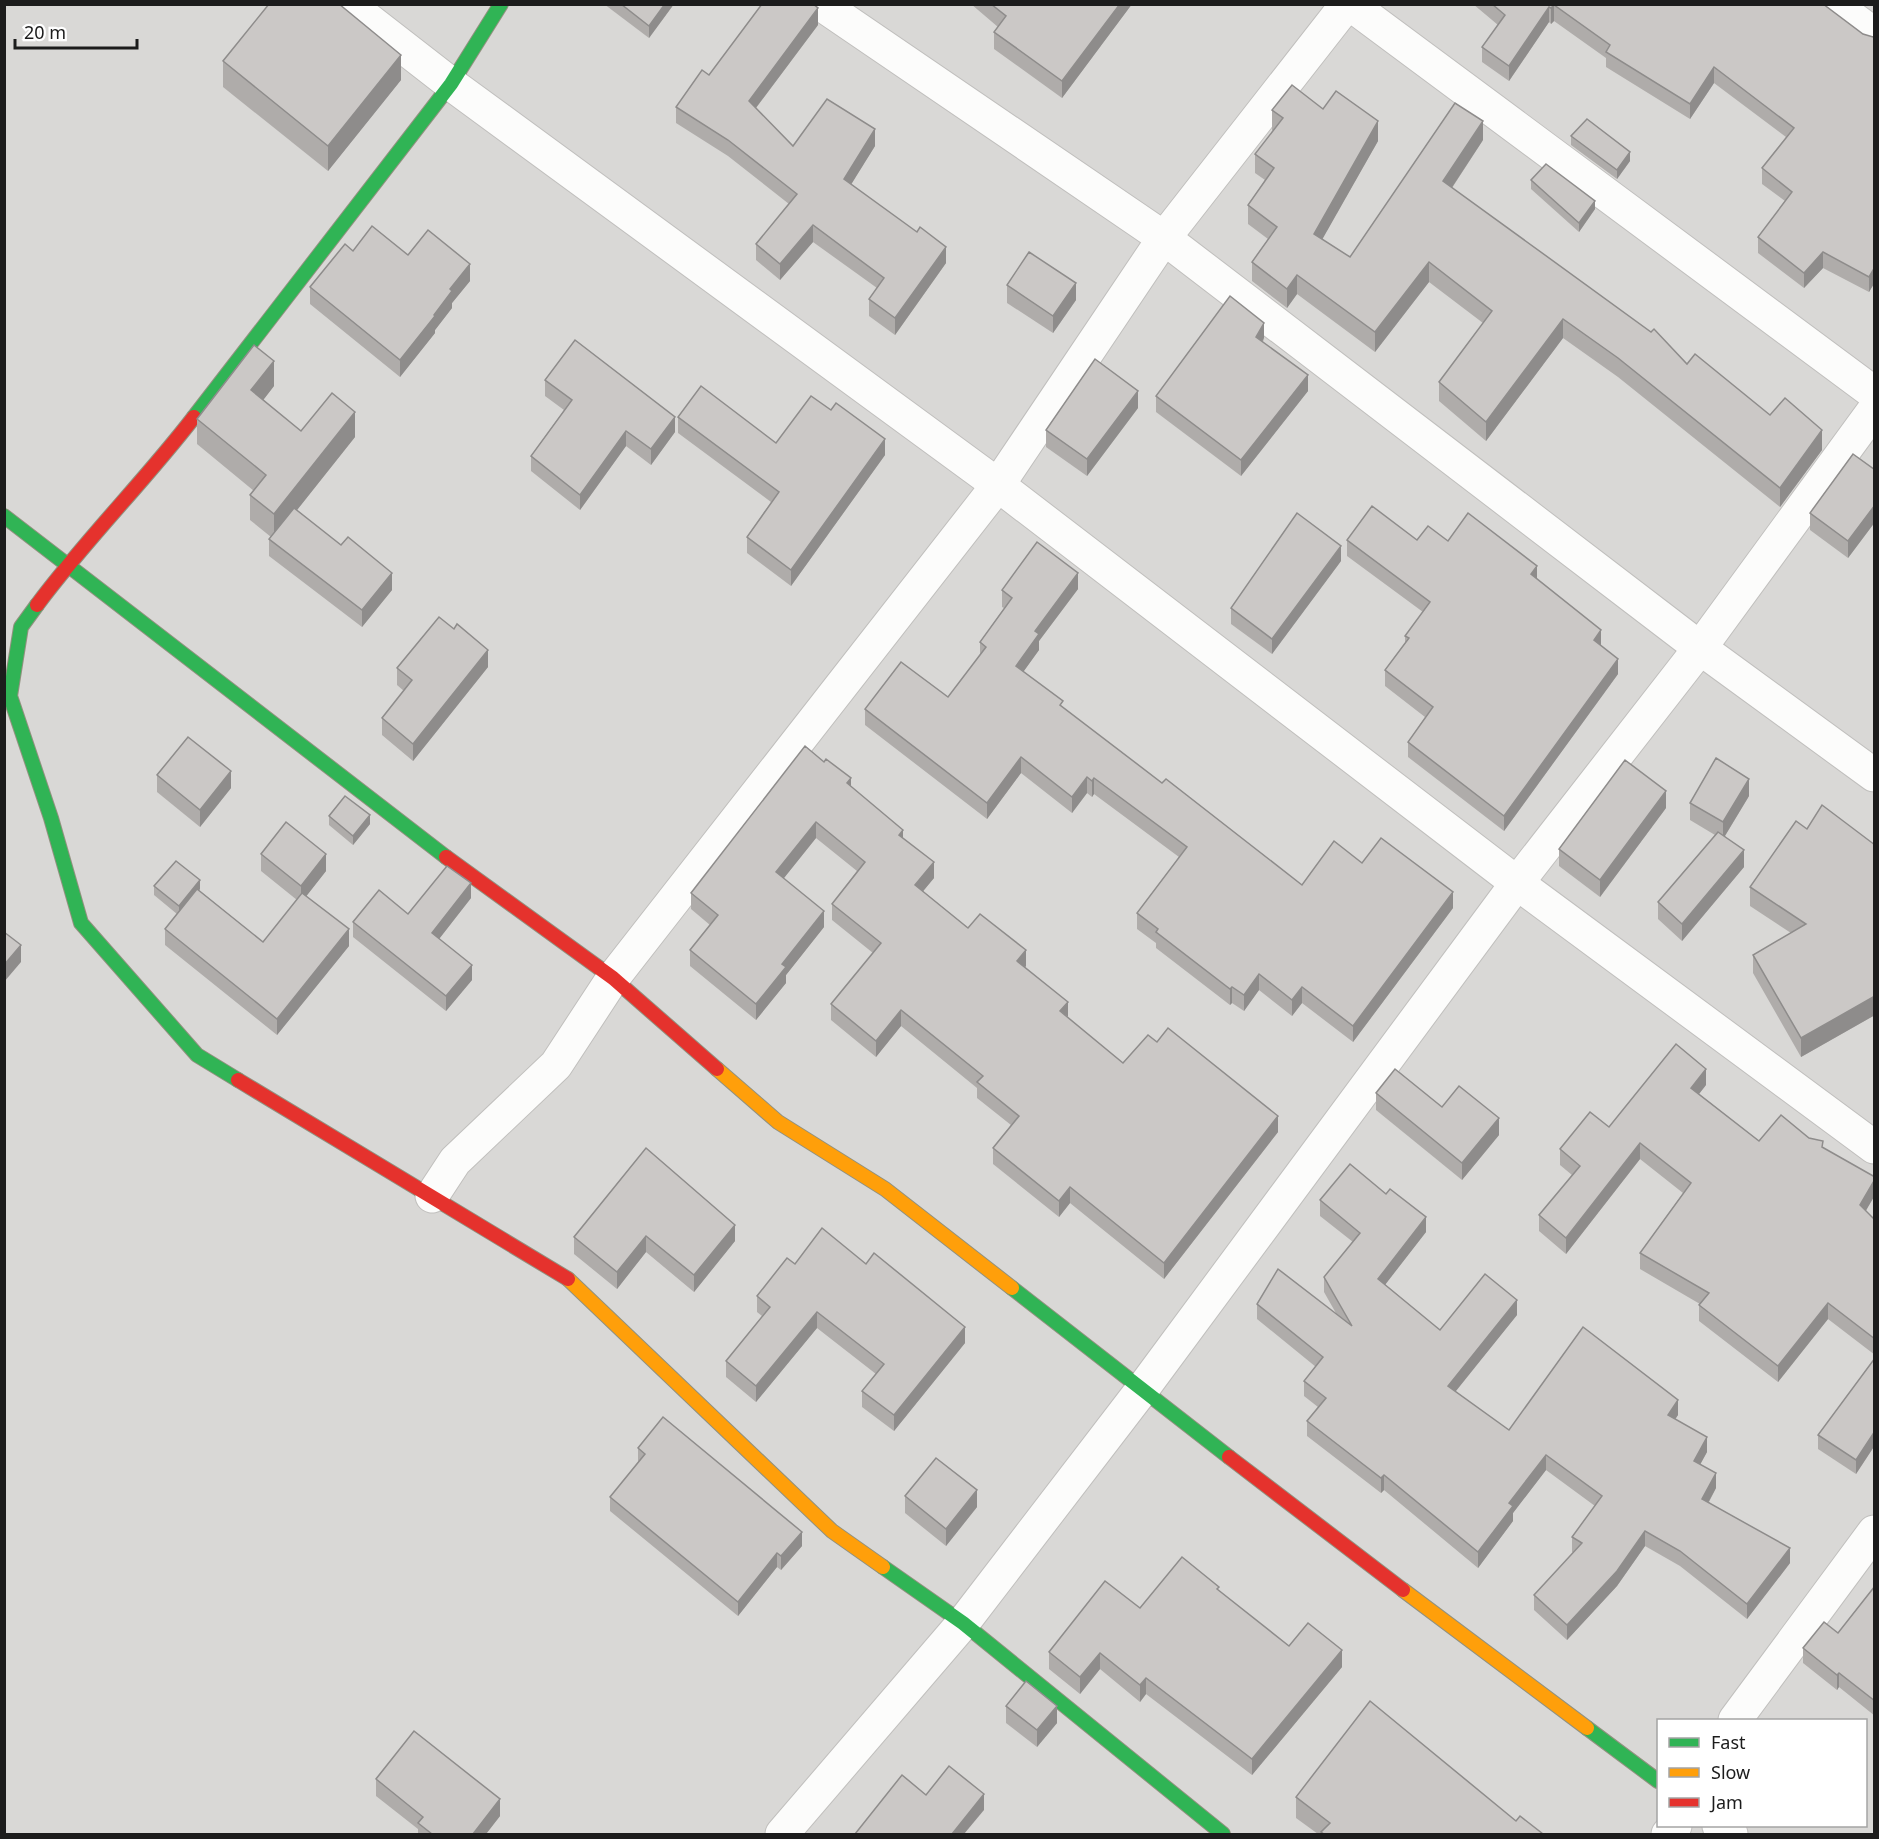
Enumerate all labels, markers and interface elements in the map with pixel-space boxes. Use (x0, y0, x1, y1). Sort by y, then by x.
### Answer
scale bar (15, 12, 136, 50)
text: 20 m (24, 20, 66, 44)
legend (1657, 1719, 1867, 1827)
text: Fast (1711, 1730, 1746, 1754)
text: Slow (1711, 1760, 1750, 1784)
text: Jam (1709, 1790, 1743, 1814)

